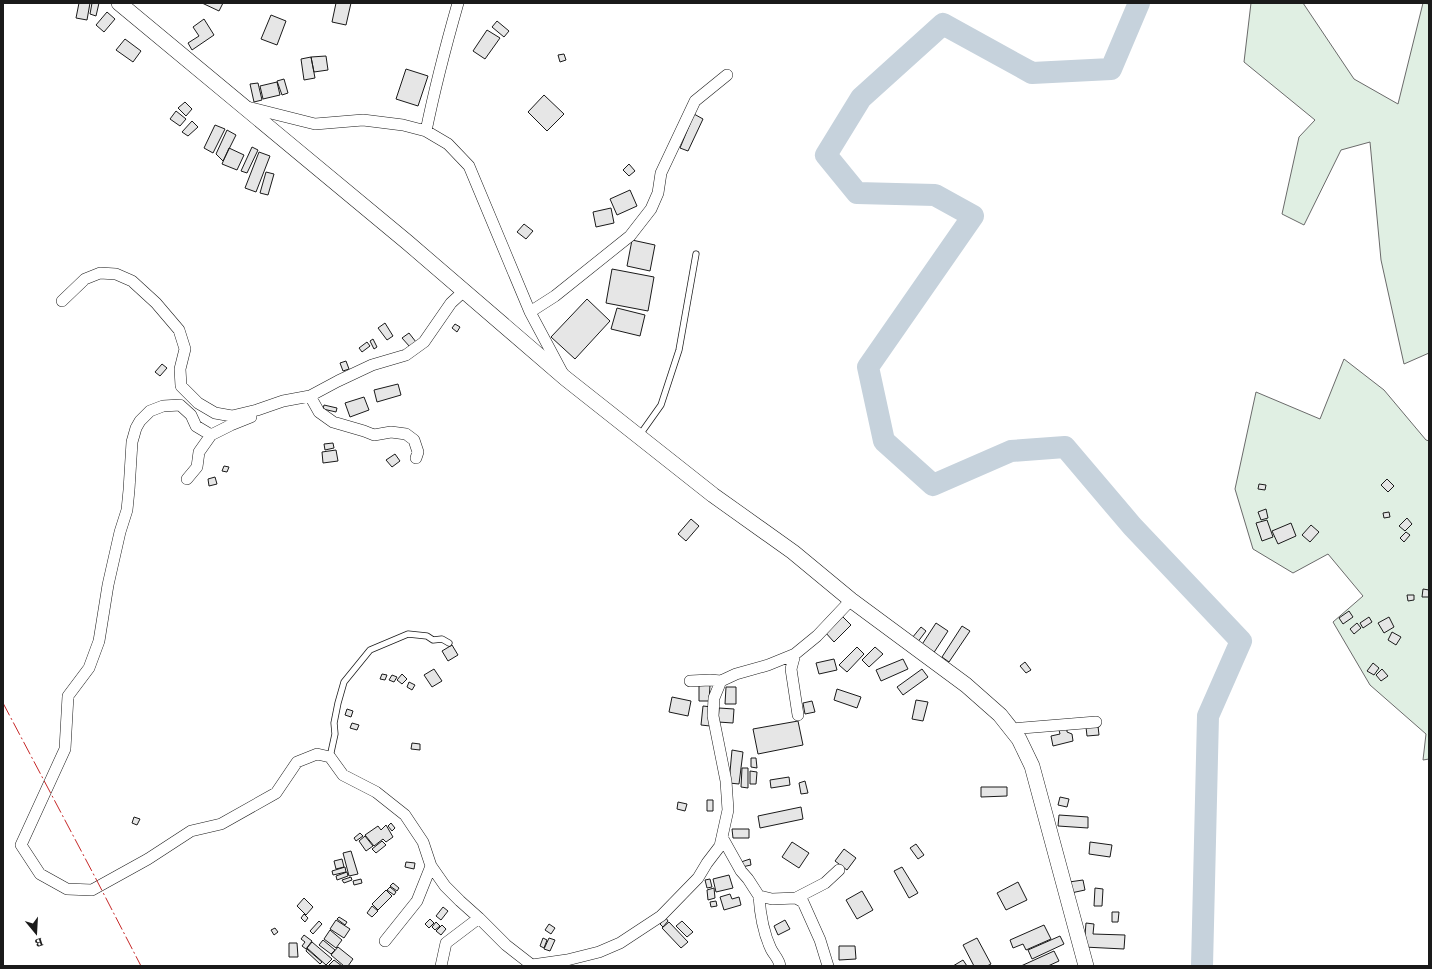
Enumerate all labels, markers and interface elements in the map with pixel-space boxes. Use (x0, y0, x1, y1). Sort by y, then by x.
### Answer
north arrow (16, 913, 56, 953)
text: B (33, 935, 45, 950)

